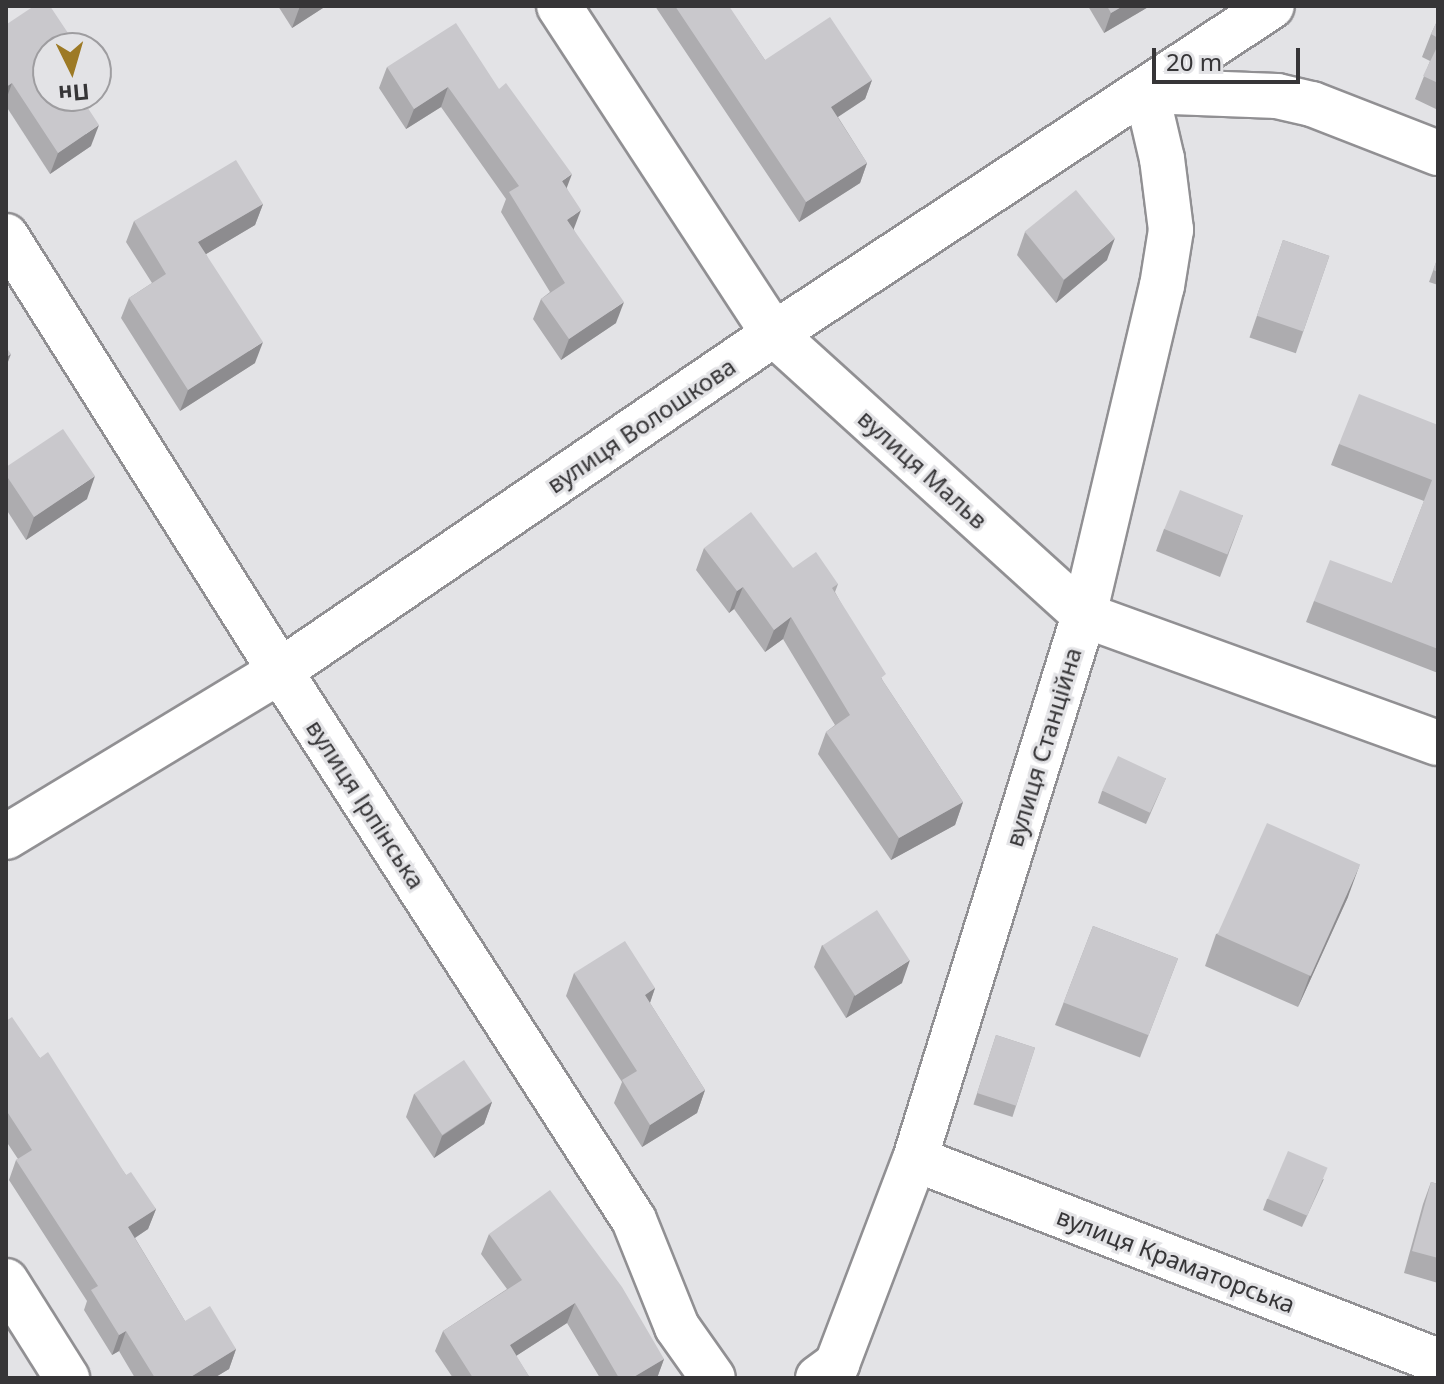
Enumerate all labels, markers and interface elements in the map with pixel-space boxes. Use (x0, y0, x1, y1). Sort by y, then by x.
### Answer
north arrow (32, 32, 112, 112)
scale bar (1156, 32, 1304, 82)
text: 20 m (1166, 45, 1222, 78)
text: Пн (57, 78, 91, 110)
street label: вулиця Волошкова (541, 351, 741, 499)
street label: вулиця Мальв (852, 403, 994, 535)
street label: вулиця Станційна (999, 644, 1087, 850)
street label: вулиця Ірпінська (301, 714, 431, 894)
street label: вулиця Краматорська (1053, 1201, 1299, 1319)

